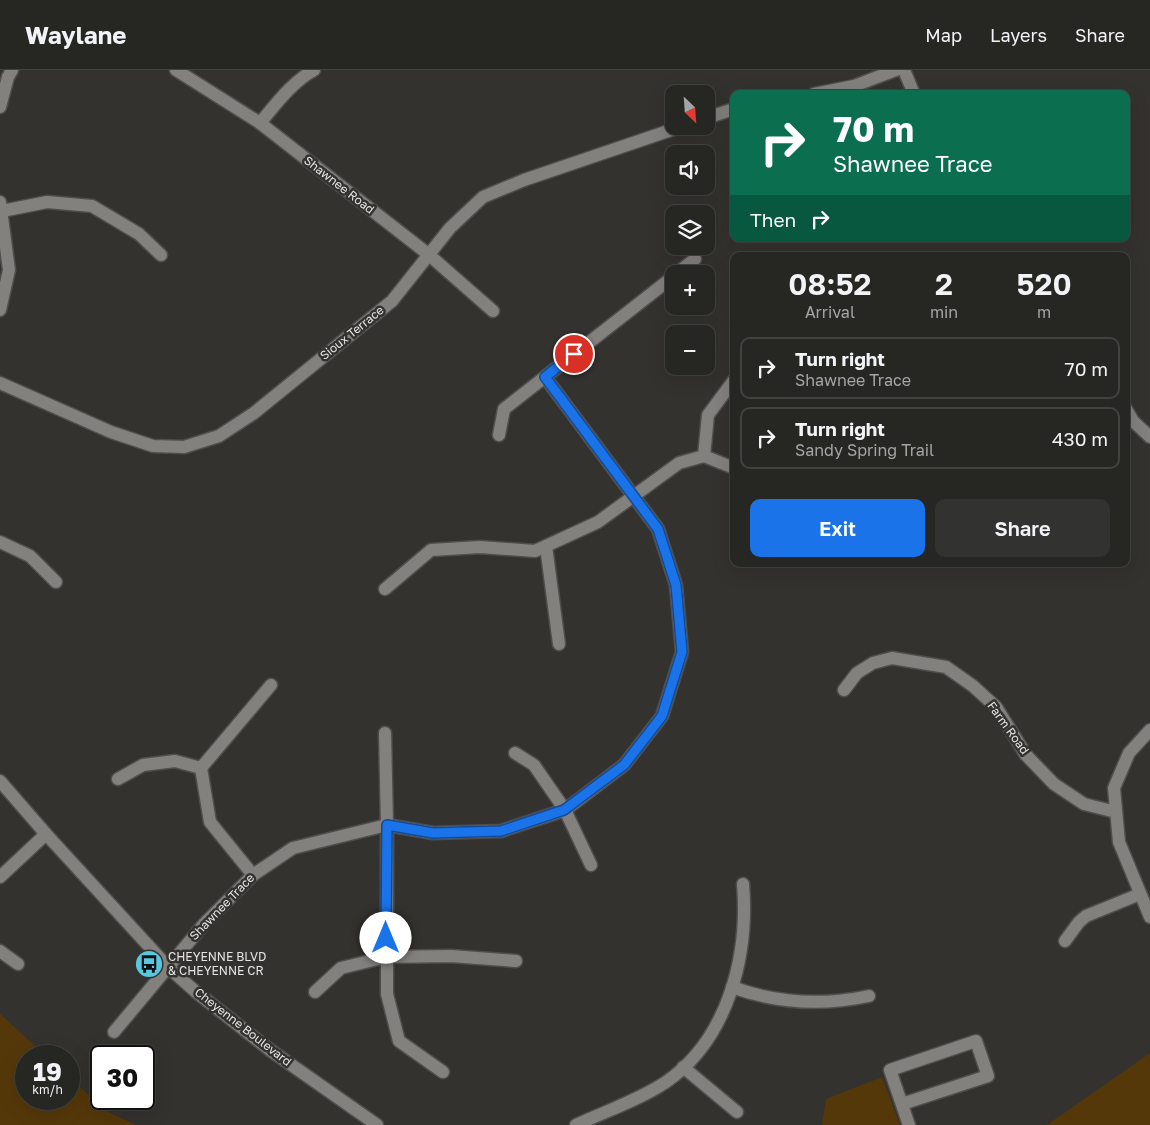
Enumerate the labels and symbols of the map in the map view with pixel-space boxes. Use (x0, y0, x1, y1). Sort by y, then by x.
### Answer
north arrow (665, 85, 715, 135)
street label: Shawnee Road (301, 152, 377, 217)
street label: Sioux Terrace (317, 302, 387, 363)
pin (553, 333, 595, 375)
street label: Farm Road (984, 698, 1033, 757)
street label: Shawnee Trace (186, 870, 257, 943)
position arrow (359, 911, 411, 963)
bus stop icon: CHEYENNE BLVD & CHEYENNE CR (134, 949, 164, 979)
place label: CHEYENNE BLVD & CHEYENNE CR (168, 949, 266, 978)
street label: Cheyenne Boulevard (192, 984, 295, 1069)
speed limit sign: 30 (90, 1045, 155, 1110)

